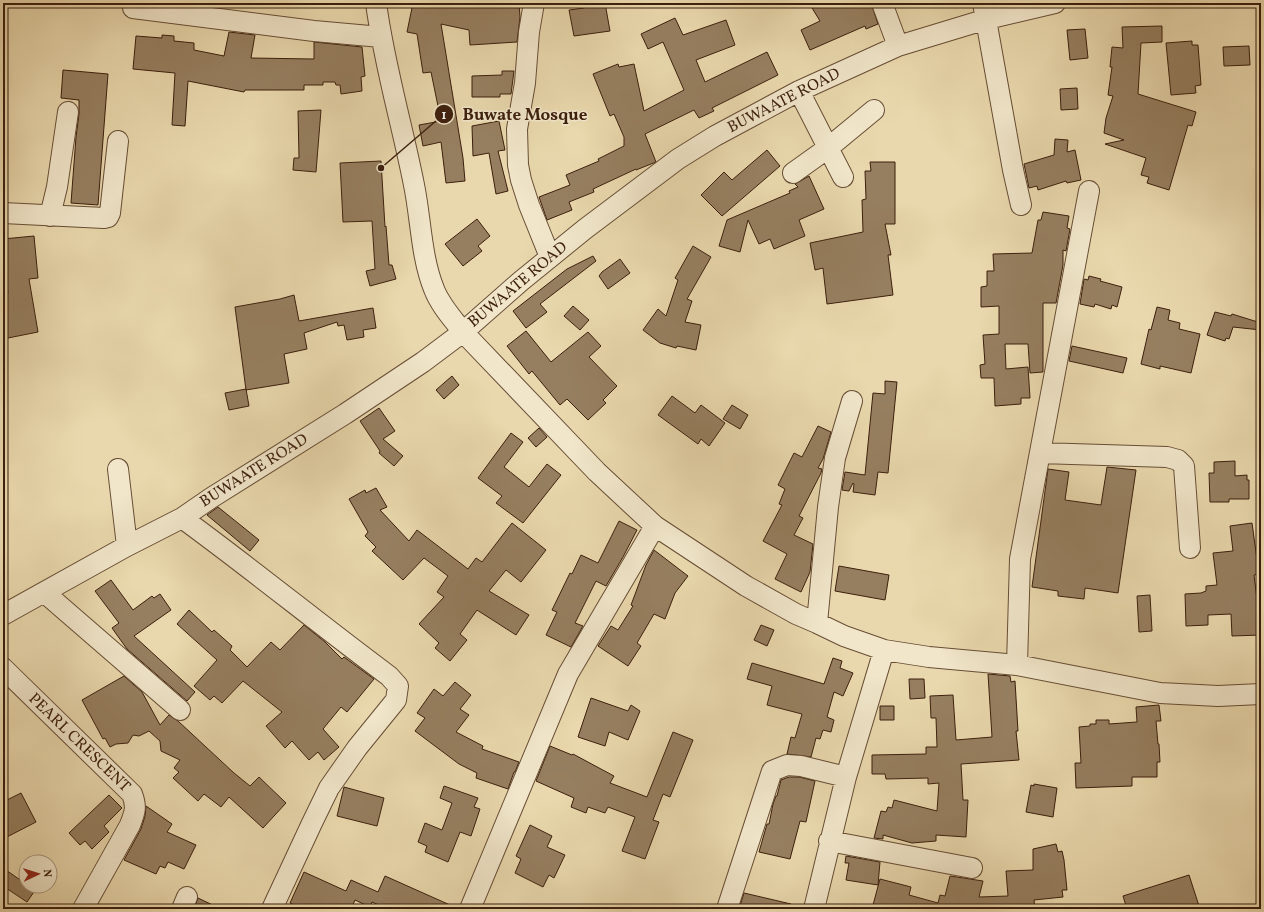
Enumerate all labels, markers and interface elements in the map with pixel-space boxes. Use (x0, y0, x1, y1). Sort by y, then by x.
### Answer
street label: BUWAATE ROAD (724, 63, 844, 139)
callout: Buwate Mosque (434, 100, 595, 129)
text: Buwate Mosque (463, 104, 588, 127)
text: 1 (442, 108, 447, 124)
street label: BUWAATE ROAD (464, 237, 573, 333)
street label: BUWAATE ROAD (196, 429, 313, 513)
street label: PEARL CRESCENT (23, 688, 135, 798)
north arrow (18, 854, 58, 894)
text: N (39, 869, 54, 878)

